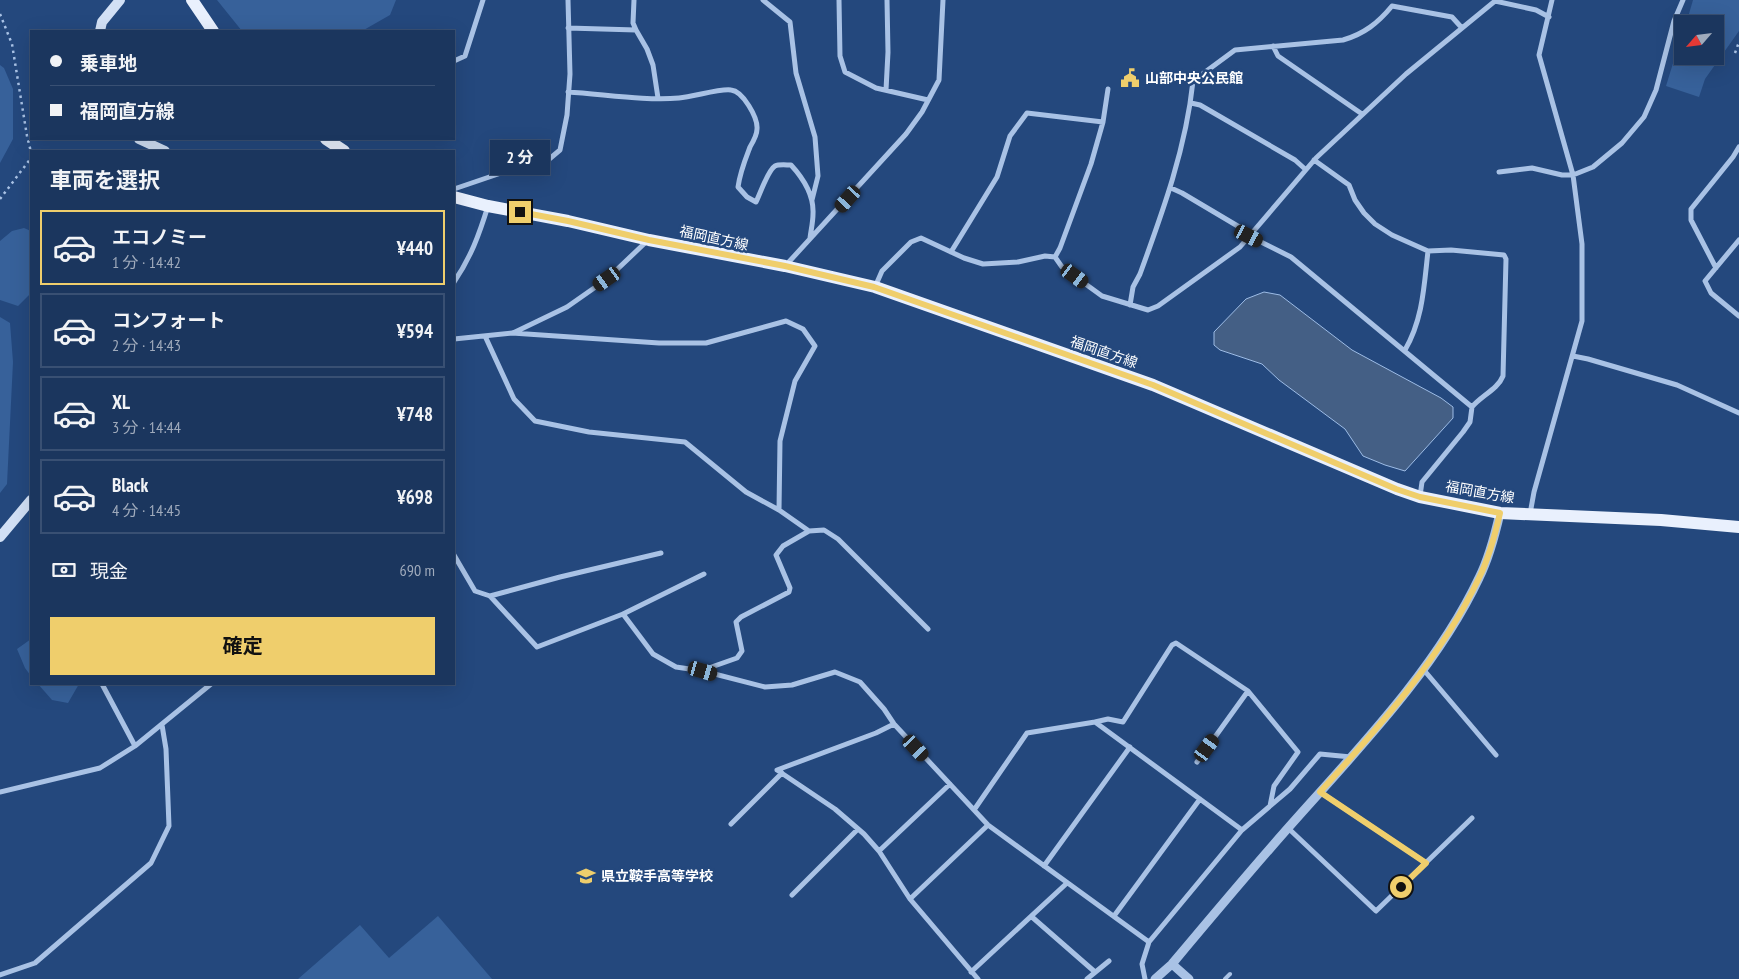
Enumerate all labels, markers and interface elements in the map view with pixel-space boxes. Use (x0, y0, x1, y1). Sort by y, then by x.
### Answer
north arrow (1674, 15, 1724, 65)
map controls (1674, 15, 1724, 65)
text: 乗車地 (80, 51, 137, 75)
public building icon: 山部中央公民館 (1119, 67, 1141, 89)
place label: 山部中央公民館 (1145, 69, 1243, 87)
text: 福岡直方線 (80, 99, 175, 123)
callout: 2 分 (490, 140, 550, 174)
text: 2 分 (507, 147, 533, 167)
text: 車両を選択 (50, 166, 160, 194)
car (832, 183, 863, 215)
route end (509, 201, 531, 223)
street label: 福岡直方線 (678, 222, 750, 254)
car (1232, 223, 1265, 249)
icon: car (52, 225, 97, 270)
text: エコノミー (112, 225, 207, 249)
text: ¥440 (397, 236, 433, 260)
text: 1 分 · 14:42 (112, 252, 181, 272)
car (1058, 261, 1091, 291)
car (590, 264, 623, 294)
icon: car (52, 308, 97, 353)
text: コンフォート (112, 308, 225, 332)
text: ¥594 (397, 319, 433, 343)
street label: 福岡直方線 (1068, 332, 1140, 372)
text: 2 分 · 14:43 (112, 335, 181, 355)
text: XL (112, 390, 130, 414)
icon: car (52, 391, 97, 436)
text: ¥748 (397, 402, 433, 426)
text: 3 分 · 14:44 (112, 417, 181, 437)
text: Black (112, 473, 148, 497)
icon: car (52, 474, 97, 519)
street label: 福岡直方線 (1444, 477, 1516, 507)
text: ¥698 (397, 485, 433, 509)
text: 4 分 · 14:45 (112, 500, 181, 520)
icon: cash (50, 556, 78, 584)
text: 現金 (90, 559, 128, 583)
text: 690 m (400, 560, 435, 580)
button: 確定 (50, 617, 435, 675)
car (686, 660, 719, 682)
car (1192, 731, 1221, 765)
car (900, 732, 931, 764)
school or university icon: 県立鞍手高等学校 (575, 865, 597, 887)
place label: 県立鞍手高等学校 (601, 867, 713, 885)
route start (1390, 876, 1412, 898)

